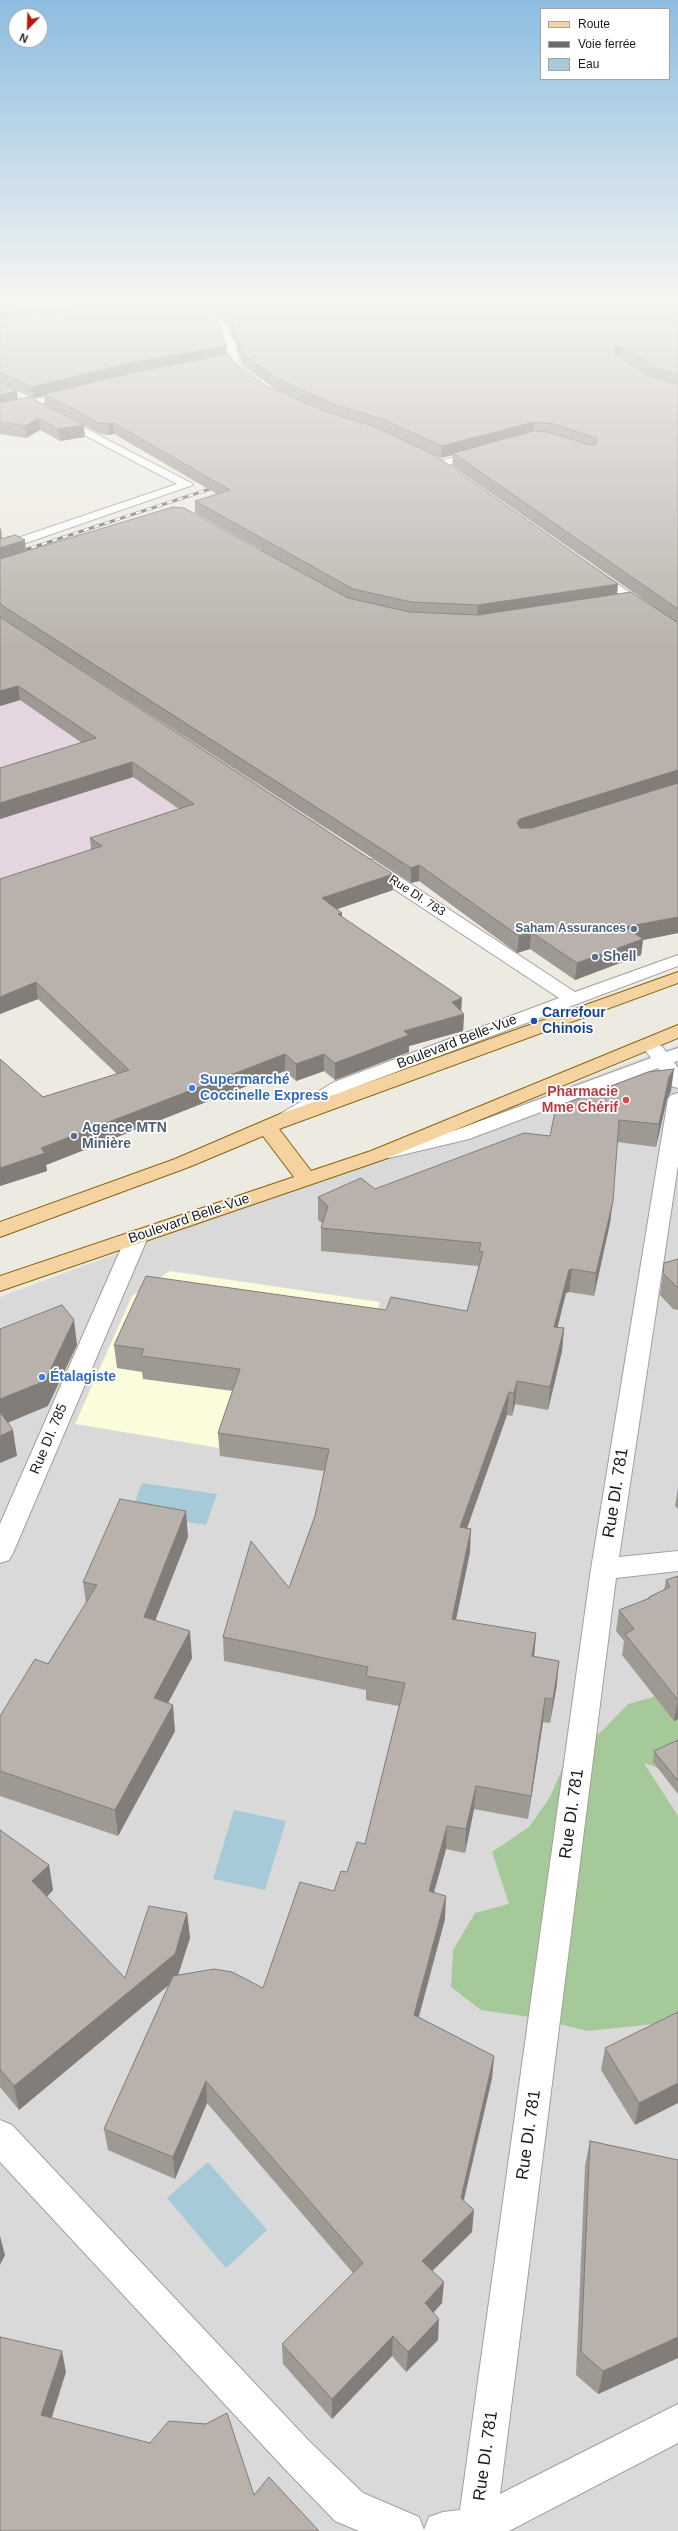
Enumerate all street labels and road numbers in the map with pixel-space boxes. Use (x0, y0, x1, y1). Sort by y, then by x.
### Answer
street label: Rue DI. 783 (386, 873, 448, 919)
street label: Boulevard Belle-Vue (395, 1011, 519, 1073)
street label: Boulevard Belle-Vue (126, 1190, 252, 1248)
street label: Rue DI. 785 (27, 1401, 71, 1477)
street label: Rue DI. 781 (599, 1447, 633, 1539)
street label: Rue DI. 781 (556, 1768, 588, 1860)
street label: Rue DI. 781 (513, 2089, 545, 2181)
street label: Rue DI. 781 (470, 2410, 502, 2502)

